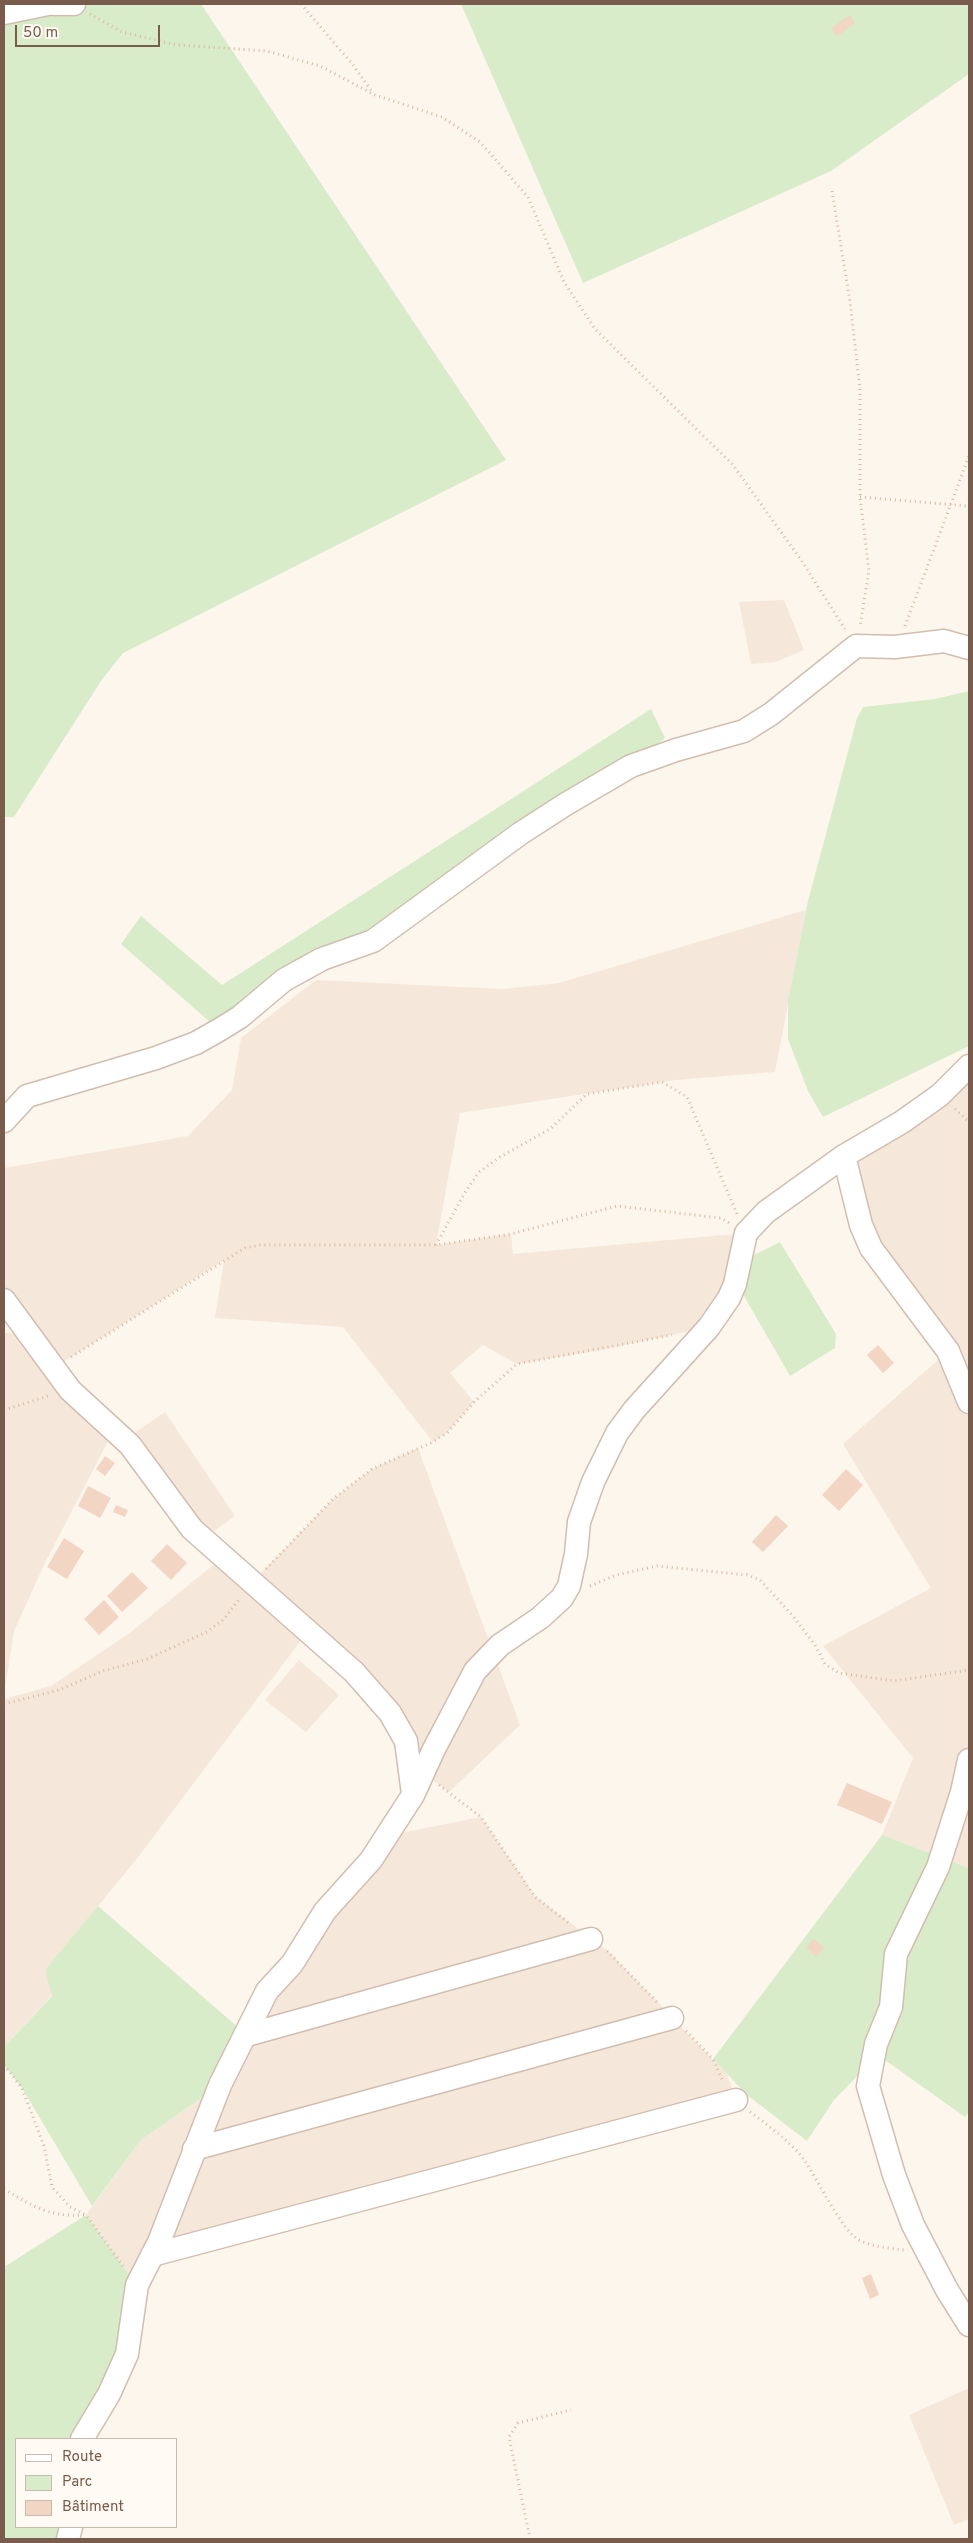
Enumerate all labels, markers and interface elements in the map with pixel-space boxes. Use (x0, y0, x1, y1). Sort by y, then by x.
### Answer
scale bar (18, 15, 162, 47)
text: 50 m (23, 24, 58, 43)
legend (15, 2438, 178, 2528)
text: Route (62, 2448, 102, 2467)
text: Parc (62, 2473, 92, 2492)
text: Bâtiment (62, 2498, 124, 2517)

